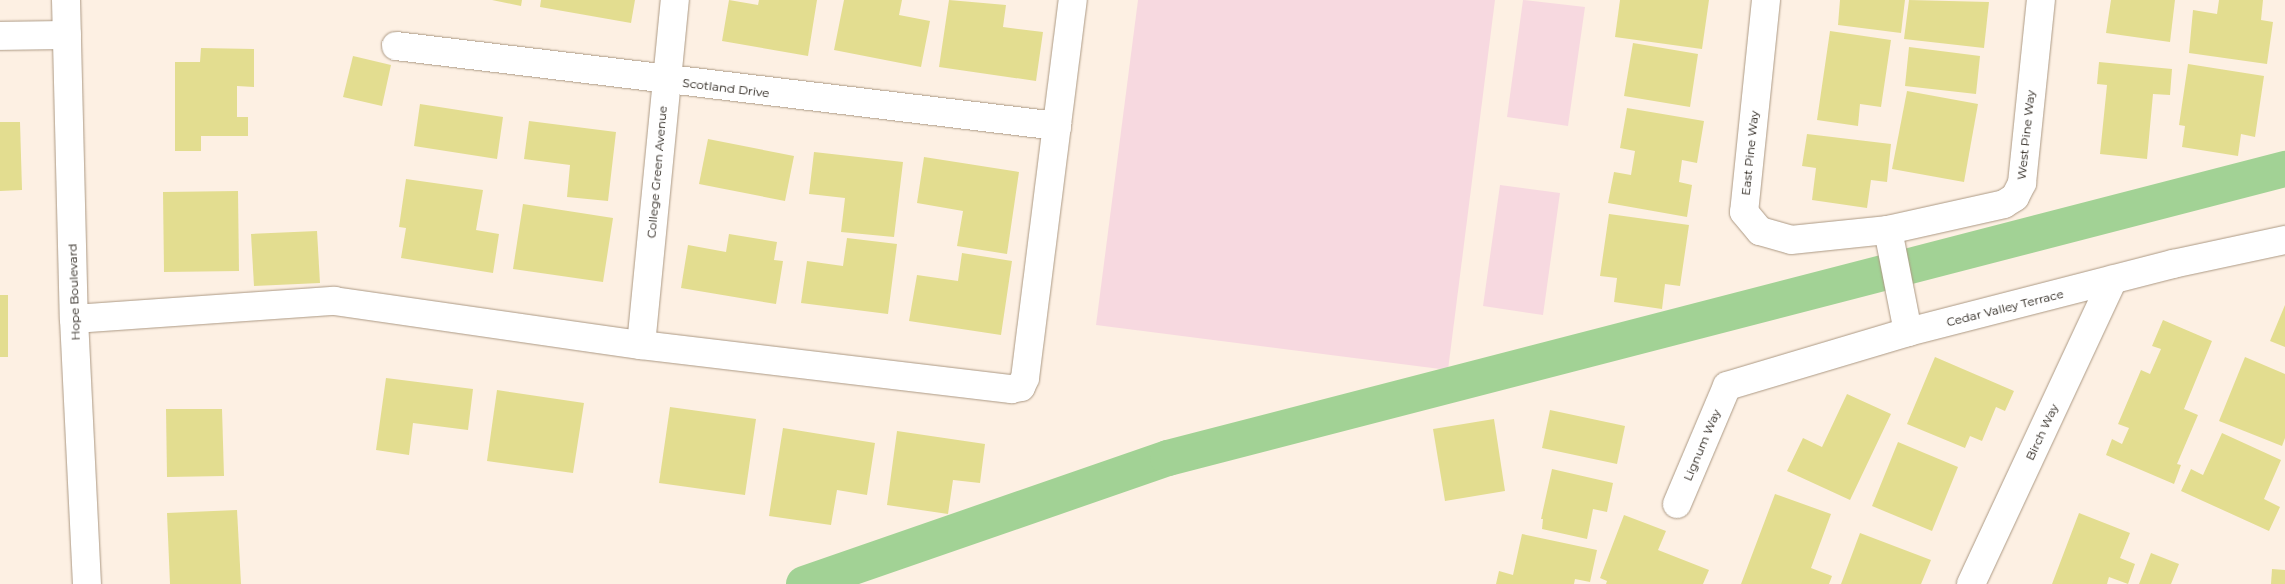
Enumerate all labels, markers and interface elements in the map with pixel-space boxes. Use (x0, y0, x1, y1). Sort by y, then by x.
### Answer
street label: Scotland Drive (682, 76, 770, 100)
street label: West Pine Way (2014, 89, 2038, 181)
street label: College Green Avenue (644, 105, 670, 239)
street label: East Pine Way (1738, 110, 1762, 196)
street label: Hope Boulevard (65, 243, 83, 341)
street label: Cedar Valley Terrace (1945, 286, 2065, 330)
street label: Birch Way (2023, 401, 2061, 463)
street label: Lignum Way (1680, 407, 1724, 483)

